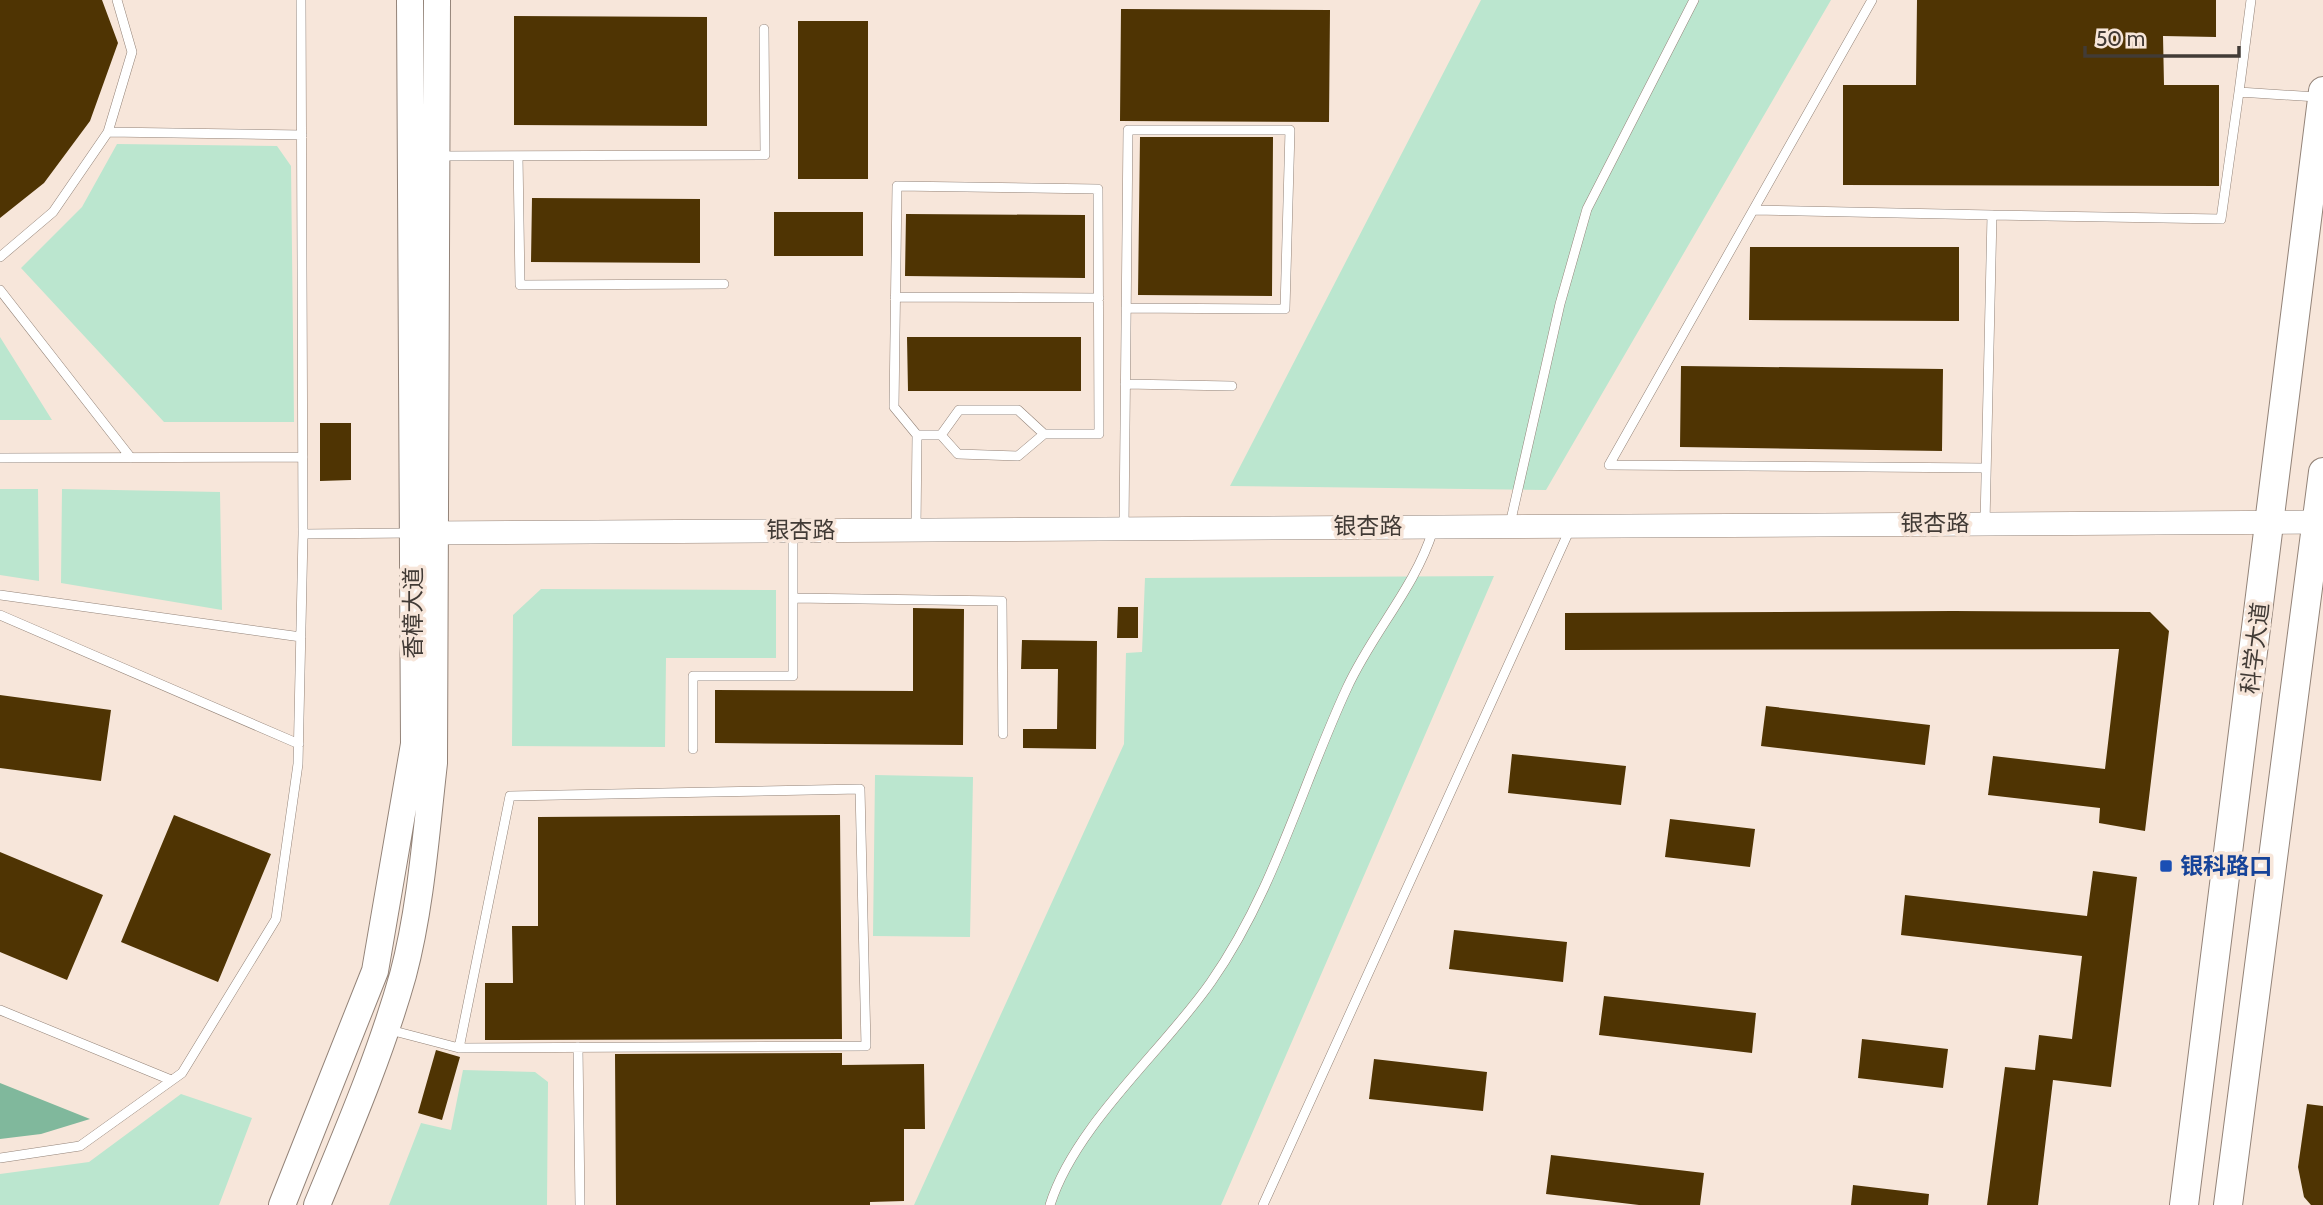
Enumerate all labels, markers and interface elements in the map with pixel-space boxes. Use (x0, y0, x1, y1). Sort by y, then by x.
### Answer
scale bar (2085, 14, 2239, 58)
text: 50 m (2096, 26, 2145, 51)
street label: 银杏路 (1901, 509, 1970, 537)
street label: 银杏路 (1334, 512, 1403, 540)
street label: 银杏路 (767, 516, 836, 544)
street label: 香樟大道 (399, 567, 427, 659)
street label: 科学大道 (2235, 601, 2275, 695)
place label: 银科路口 (2180, 852, 2272, 880)
marker: 银科路口 (2158, 858, 2174, 874)

